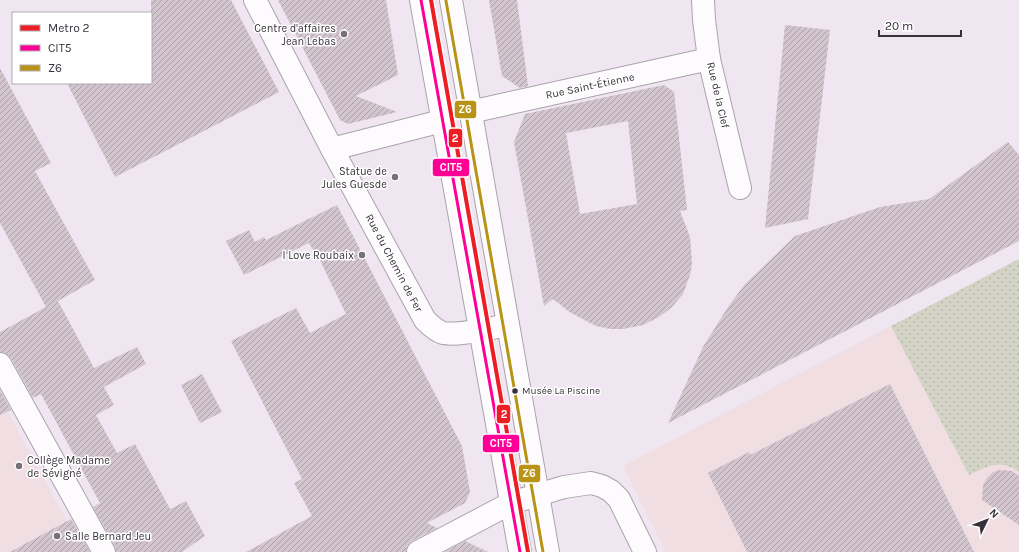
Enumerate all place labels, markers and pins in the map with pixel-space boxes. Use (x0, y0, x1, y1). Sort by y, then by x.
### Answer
place label: Centre d'affaires Jean Lebas (254, 22, 336, 48)
marker: Centre d'affaires Jean Lebas (339, 29, 349, 39)
place label: Statue de Jules Guesde (321, 165, 387, 191)
marker: Statue de Jules Guesde (390, 172, 400, 182)
place label: I Love Roubaix (282, 249, 354, 262)
marker: I Love Roubaix (357, 250, 367, 260)
place label: Musée La Piscine (522, 385, 600, 397)
marker: Musée La Piscine (510, 386, 520, 396)
place label: Collège Madame de Sévigné (27, 454, 110, 480)
marker: Collège Madame de Sévigné (14, 461, 24, 471)
place label: Salle Bernard Jeu (65, 530, 151, 543)
marker: Salle Bernard Jeu (52, 531, 62, 541)

